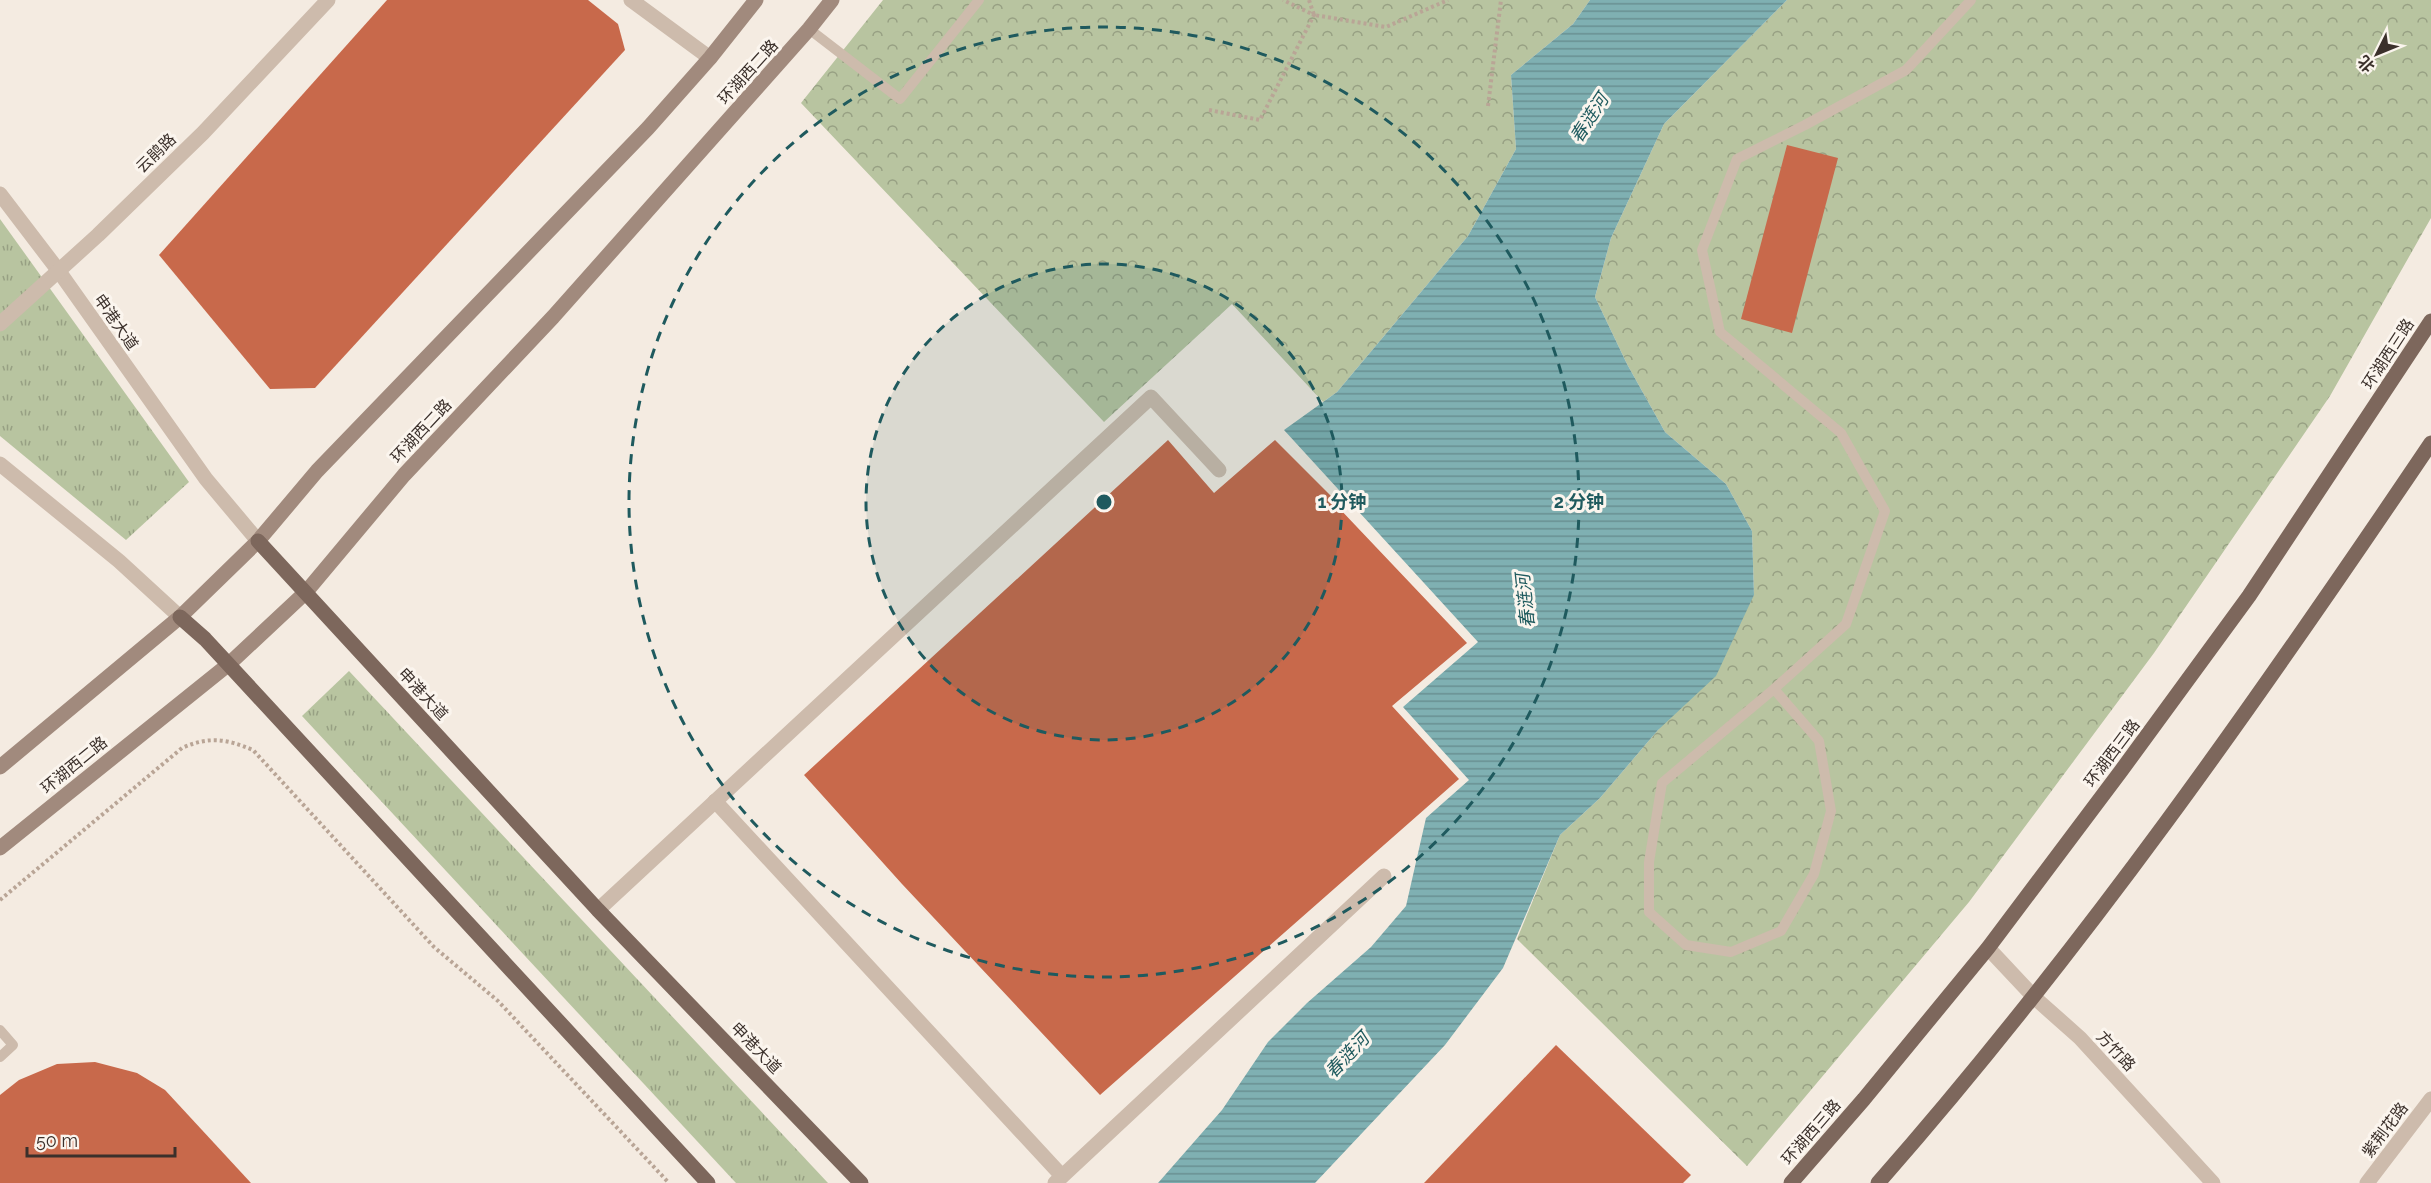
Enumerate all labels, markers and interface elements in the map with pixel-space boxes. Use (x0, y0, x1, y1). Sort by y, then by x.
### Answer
north arrow (2347, 24, 2407, 84)
street label: 环湖西二路 (714, 36, 782, 108)
text: 北 (2354, 52, 2379, 76)
water label: 春涟河 (1565, 87, 1614, 146)
street label: 云鹃路 (132, 129, 180, 177)
street label: 申港大道 (90, 290, 142, 354)
street label: 环湖西三路 (2358, 315, 2418, 393)
street label: 环湖西二路 (387, 395, 455, 467)
text: 1 分钟 (1317, 491, 1367, 512)
text: 2 分钟 (1554, 491, 1604, 512)
centre of rings (1094, 492, 1114, 512)
water label: 春涟河 (1511, 570, 1538, 629)
street label: 申港大道 (394, 664, 452, 724)
street label: 环湖西三路 (2080, 715, 2144, 791)
street label: 环湖西二路 (37, 732, 111, 798)
street label: 申港大道 (727, 1018, 785, 1078)
water label: 春涟河 (1321, 1026, 1375, 1082)
street label: 方竹路 (2093, 1027, 2139, 1075)
street label: 环湖西三路 (1778, 1096, 1844, 1168)
street label: 紫荆花路 (2358, 1099, 2412, 1161)
scale bar (27, 1120, 176, 1158)
text: 50 m (36, 1130, 78, 1151)

